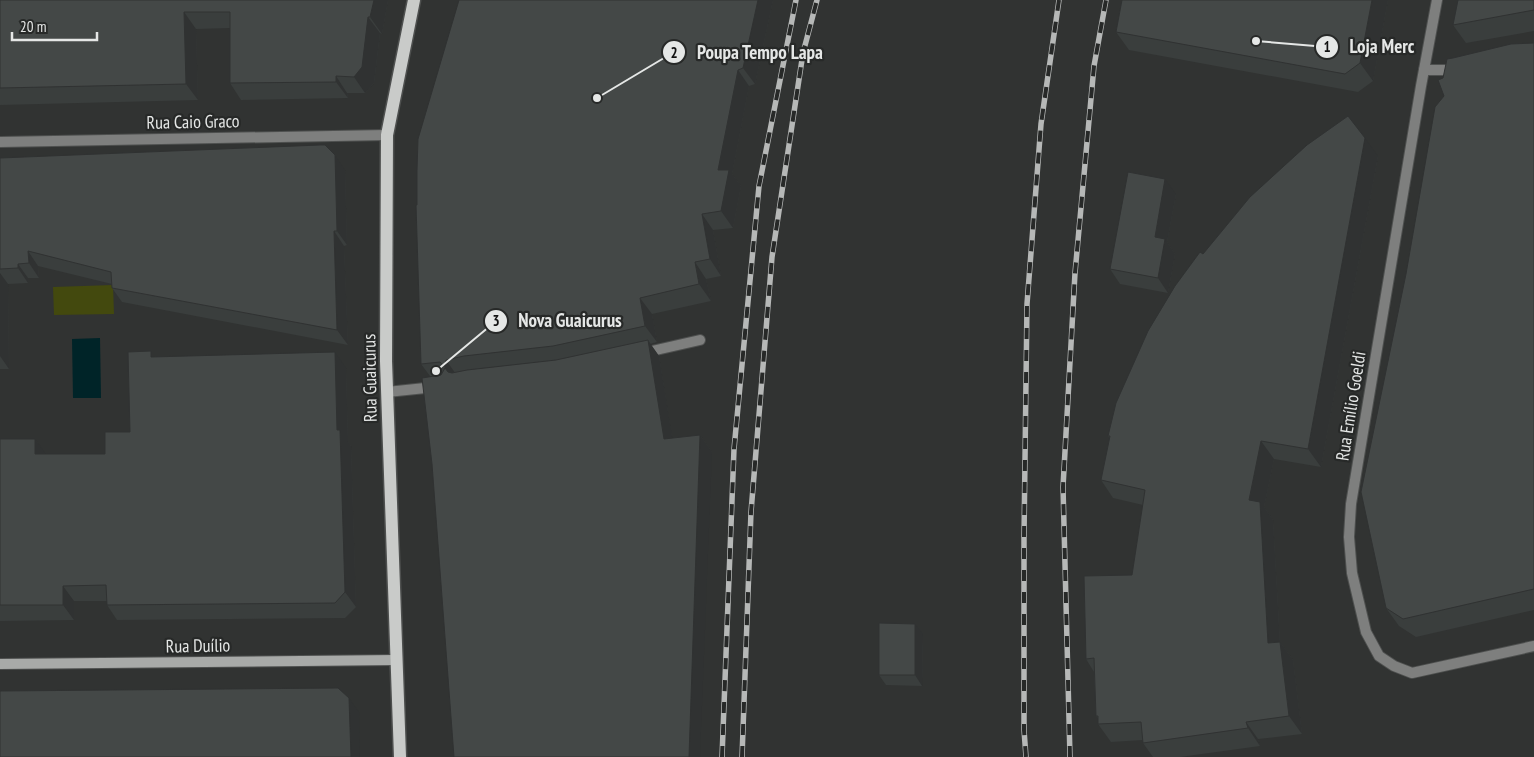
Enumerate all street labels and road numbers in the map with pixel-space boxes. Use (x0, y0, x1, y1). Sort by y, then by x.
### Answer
street label: Rua Caio Graco (146, 109, 240, 134)
street label: Rua Guaicurus (357, 334, 382, 422)
street label: Rua Emílio Goeldi (1331, 350, 1371, 462)
street label: Rua Duílio (166, 633, 231, 658)

